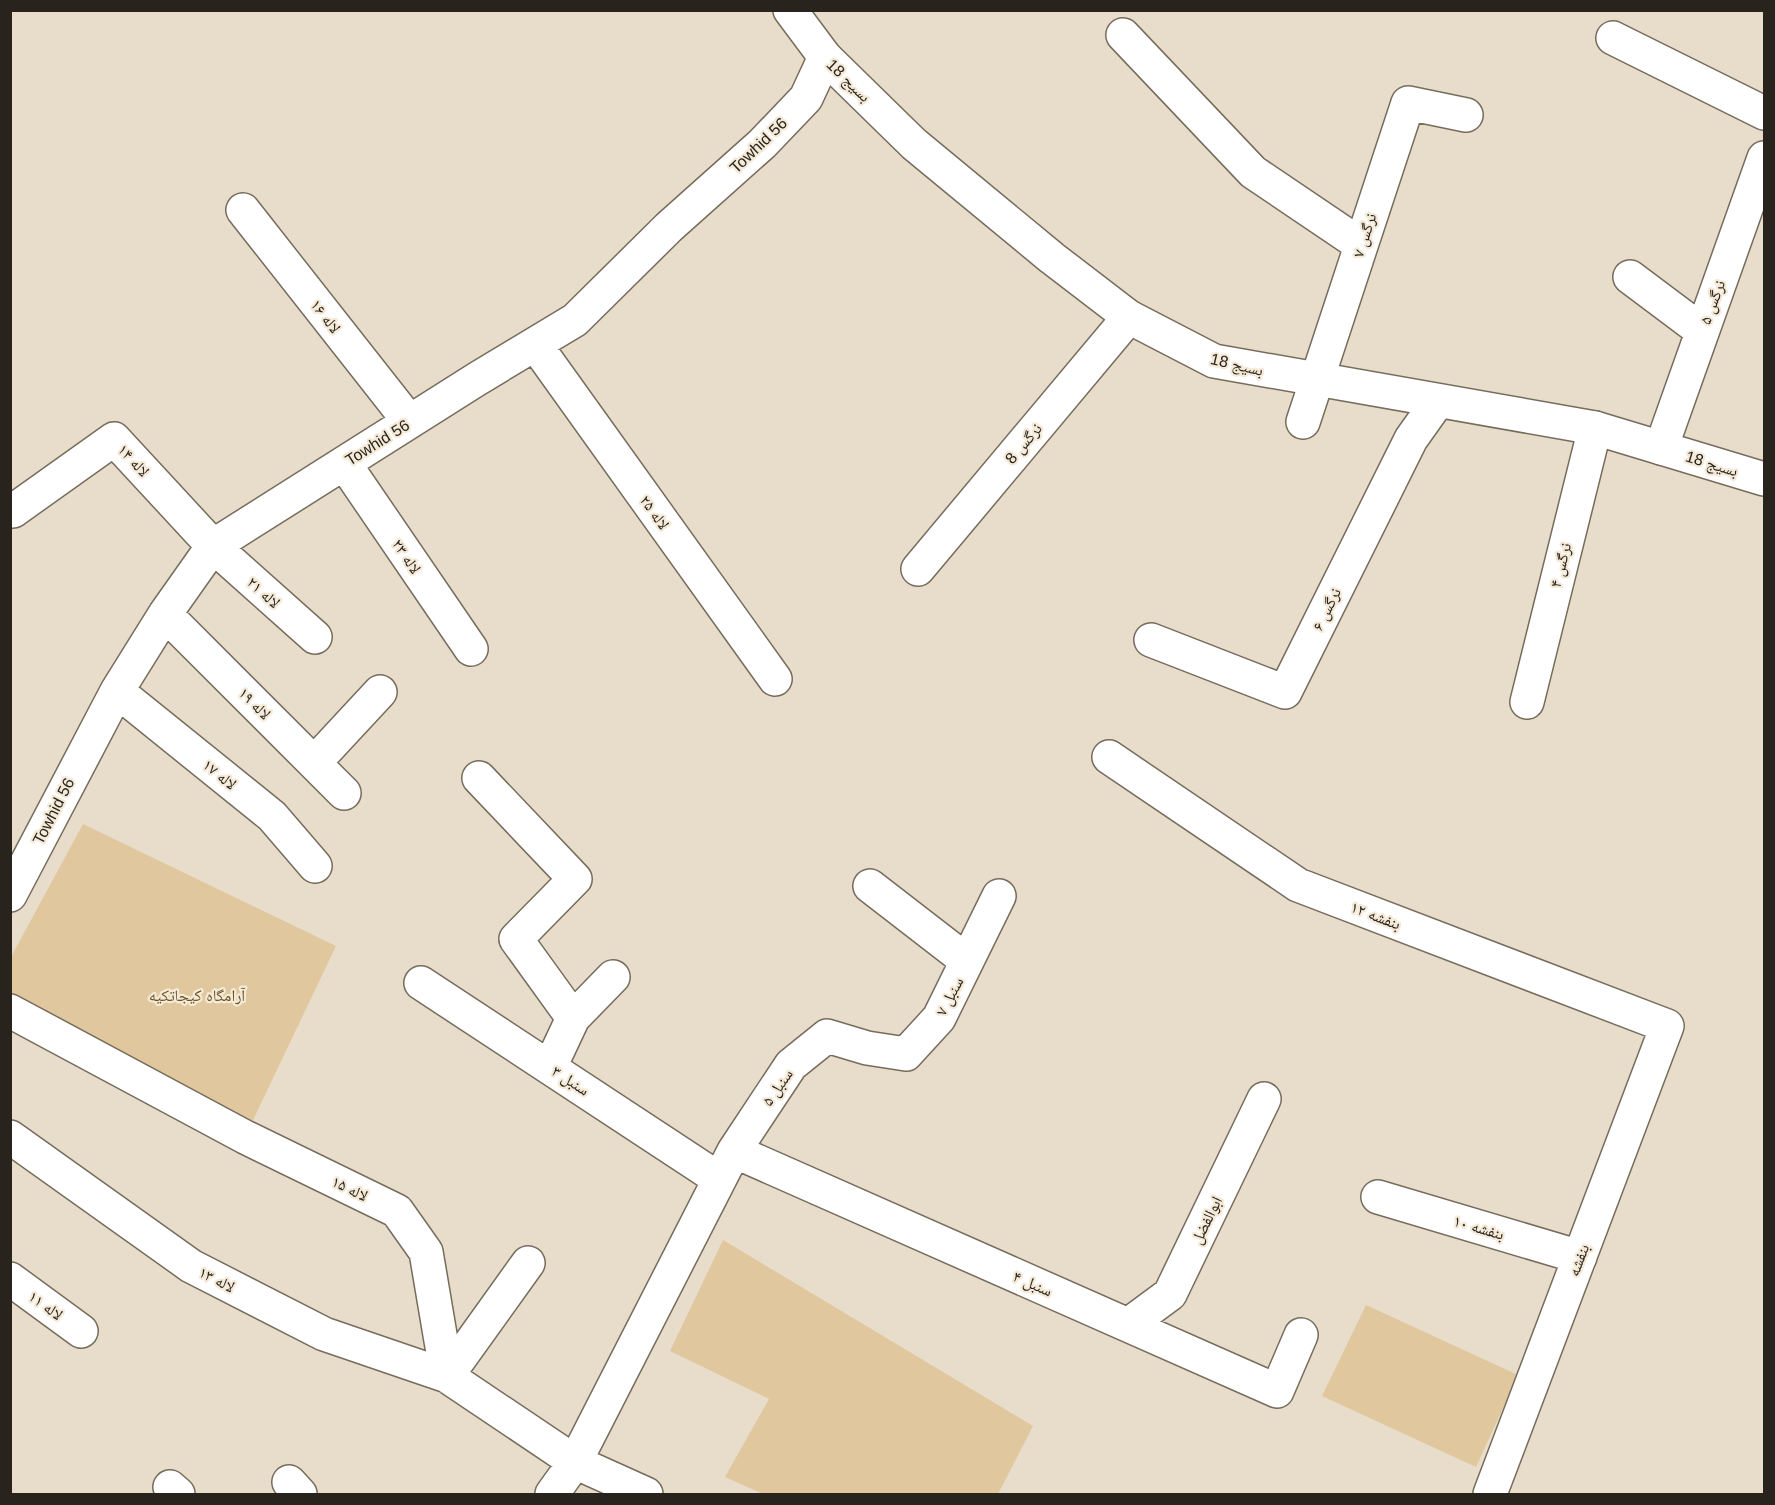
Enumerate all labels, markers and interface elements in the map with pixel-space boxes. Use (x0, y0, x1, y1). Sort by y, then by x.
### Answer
street label: بسیج 18 (822, 56, 874, 107)
street label: Towhid 56 (727, 114, 790, 176)
street label: نرگس ۷ (1349, 211, 1381, 260)
street label: نرگس ۵ (1697, 278, 1730, 327)
street label: لاله ۱۶ (307, 296, 344, 336)
street label: بسیج 18 (1208, 350, 1265, 381)
street label: Towhid 56 (342, 416, 412, 469)
street label: نرگس 8 (1002, 420, 1047, 468)
street label: لاله ۱۴ (115, 441, 153, 480)
street label: بسیج 18 (1683, 448, 1740, 481)
street label: لاله ۲۵ (637, 492, 673, 533)
street label: لاله ۲۳ (389, 536, 424, 577)
street label: نرگس ۴ (1547, 541, 1576, 590)
street label: لاله ۲۱ (244, 573, 283, 611)
street label: نرگس ۶ (1309, 585, 1346, 634)
street label: لاله ۱۹ (235, 684, 274, 723)
street label: لاله ۱۷ (200, 756, 240, 793)
street label: Towhid 56 (30, 775, 77, 847)
street label: بنفشه ۱۲ (1348, 898, 1403, 933)
street label: سنبل ۷ (932, 974, 968, 1019)
park label: آرامگاه کیجاتکیه (149, 987, 246, 1005)
street label: سنبل ۳ (548, 1062, 593, 1100)
street label: سنبل ۵ (759, 1066, 798, 1110)
street label: لاله ۱۵ (329, 1173, 370, 1204)
street label: ابوالفضل (1188, 1194, 1227, 1248)
street label: بنفشه ۱۰ (1451, 1212, 1506, 1243)
street label: بنفشه (1565, 1242, 1593, 1279)
street label: لاله ۱۳ (196, 1263, 237, 1296)
street label: سنبل ۴ (1010, 1267, 1055, 1301)
street label: لاله ۱۱ (25, 1287, 66, 1323)

